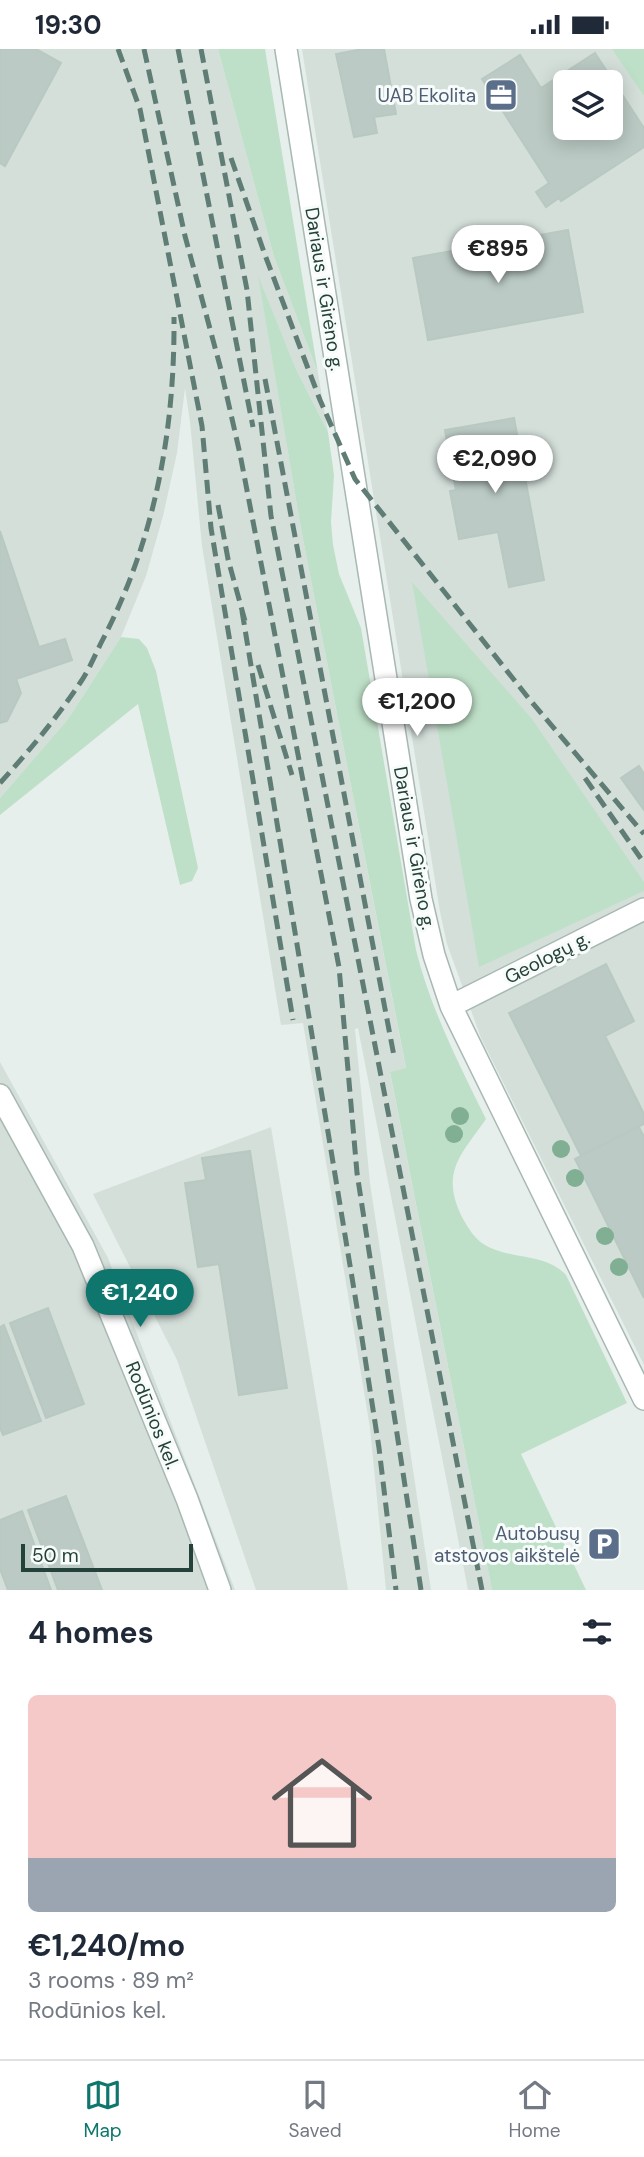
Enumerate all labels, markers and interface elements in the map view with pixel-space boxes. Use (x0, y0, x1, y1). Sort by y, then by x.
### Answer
text: 19:30 (35, 8, 102, 42)
map controls (553, 70, 623, 140)
button: layers (553, 70, 623, 140)
office icon: UAB Ekolita (482, 76, 520, 114)
place label: UAB Ekolita (378, 83, 476, 108)
street label: Dariaus ir Girėno g. (299, 205, 350, 373)
pin: €895 (457, 225, 539, 285)
text: €895 (467, 233, 529, 263)
pin: €2,090 (438, 435, 552, 495)
text: €2,090 (453, 443, 537, 473)
pin: €1,200 (360, 679, 474, 738)
text: €1,200 (378, 686, 456, 716)
street label: Dariaus ir Girėno g. (388, 764, 441, 932)
street label: Geologų g. (500, 925, 594, 990)
pin: €1,240 (83, 1269, 197, 1329)
text: €1,240 (102, 1277, 178, 1307)
street label: Rodūnios kel. (120, 1358, 185, 1473)
place label: Autobusų atstovos aikštelė (434, 1521, 580, 1568)
parking icon: Autobusų atstovos aikštelė (585, 1525, 623, 1563)
scale bar (21, 1541, 192, 1573)
text: 50 m (32, 1543, 79, 1568)
text: 4 homes (28, 1613, 154, 1652)
icon: filters (578, 1613, 616, 1651)
icon: home (259, 1740, 385, 1866)
text: €1,240/mo (28, 1926, 185, 1965)
text: 3 rooms · 89 m² (28, 1965, 194, 1995)
text: Rodūnios kel. (28, 1995, 166, 2025)
tab: Map (83, 2076, 122, 2143)
tab: Saved (289, 2076, 342, 2143)
tab: Home (509, 2076, 561, 2143)

